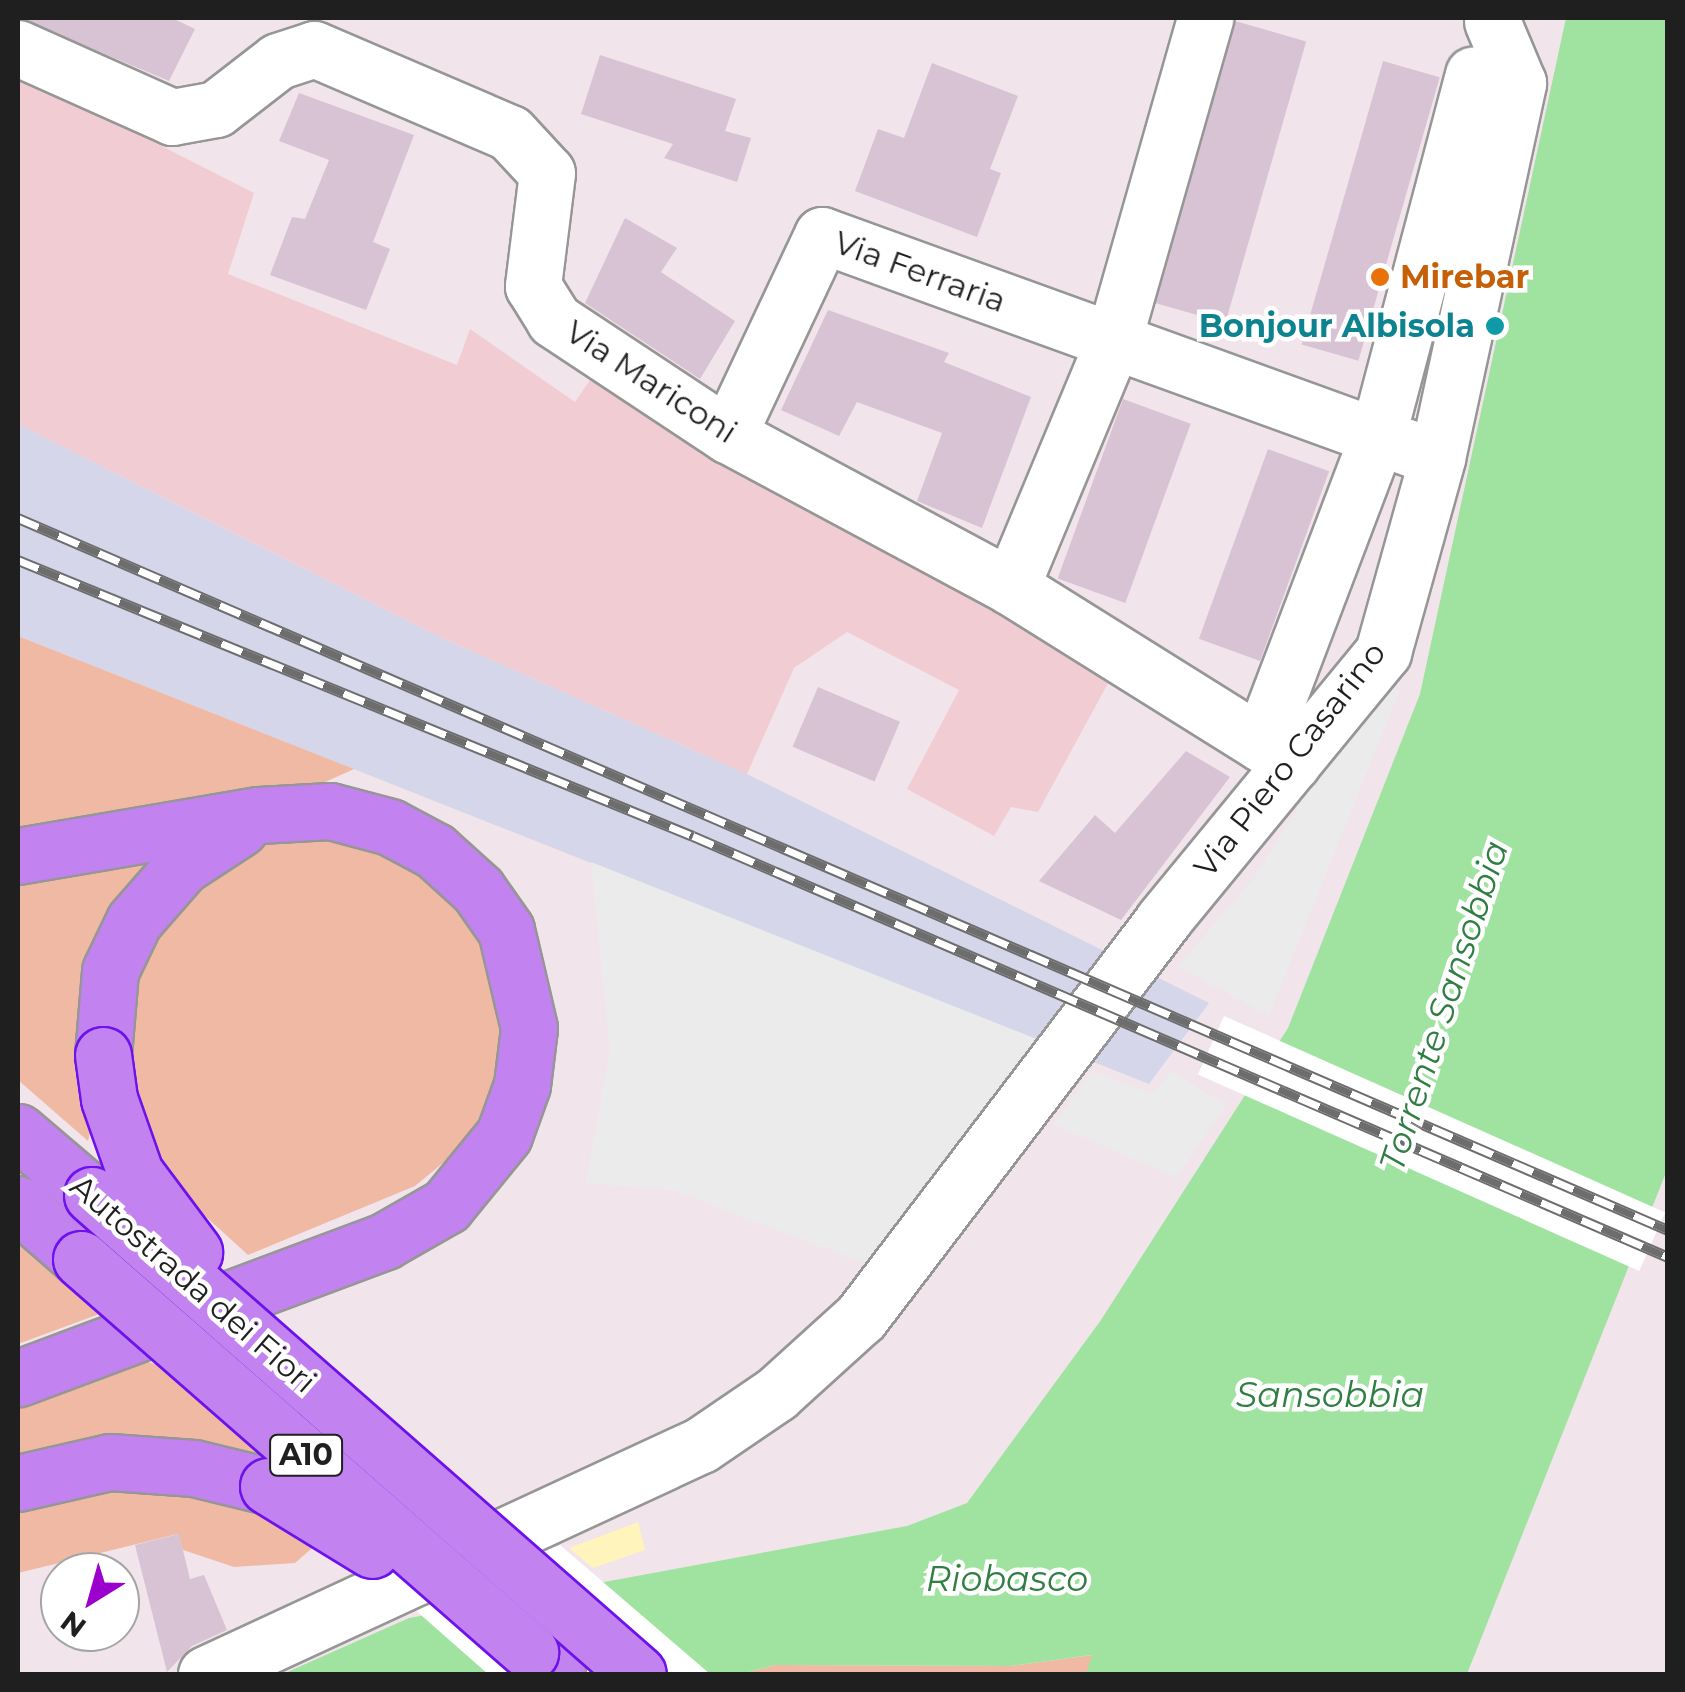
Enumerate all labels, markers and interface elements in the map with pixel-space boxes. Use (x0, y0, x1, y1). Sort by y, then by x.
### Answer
street label: Via Ferraria (829, 223, 1011, 321)
place label: Mirebar (1400, 258, 1529, 296)
marker: Mirebar (1369, 266, 1391, 288)
place label: Bonjour Albisola (1199, 307, 1475, 345)
street label: Via Mariconi (558, 312, 744, 452)
marker: Bonjour Albisola (1484, 315, 1506, 337)
street label: Via Piero Casarino (1186, 635, 1394, 885)
water label: Torrente Sansobbia (1371, 836, 1517, 1176)
street label: Autostrada dei Fiori (62, 1167, 324, 1401)
water label: Sansobbia (1236, 1374, 1424, 1416)
road number: A10 (268, 1430, 344, 1480)
north arrow (40, 1552, 140, 1652)
water label: Riobasco (926, 1558, 1088, 1600)
text: N (54, 1604, 92, 1645)

